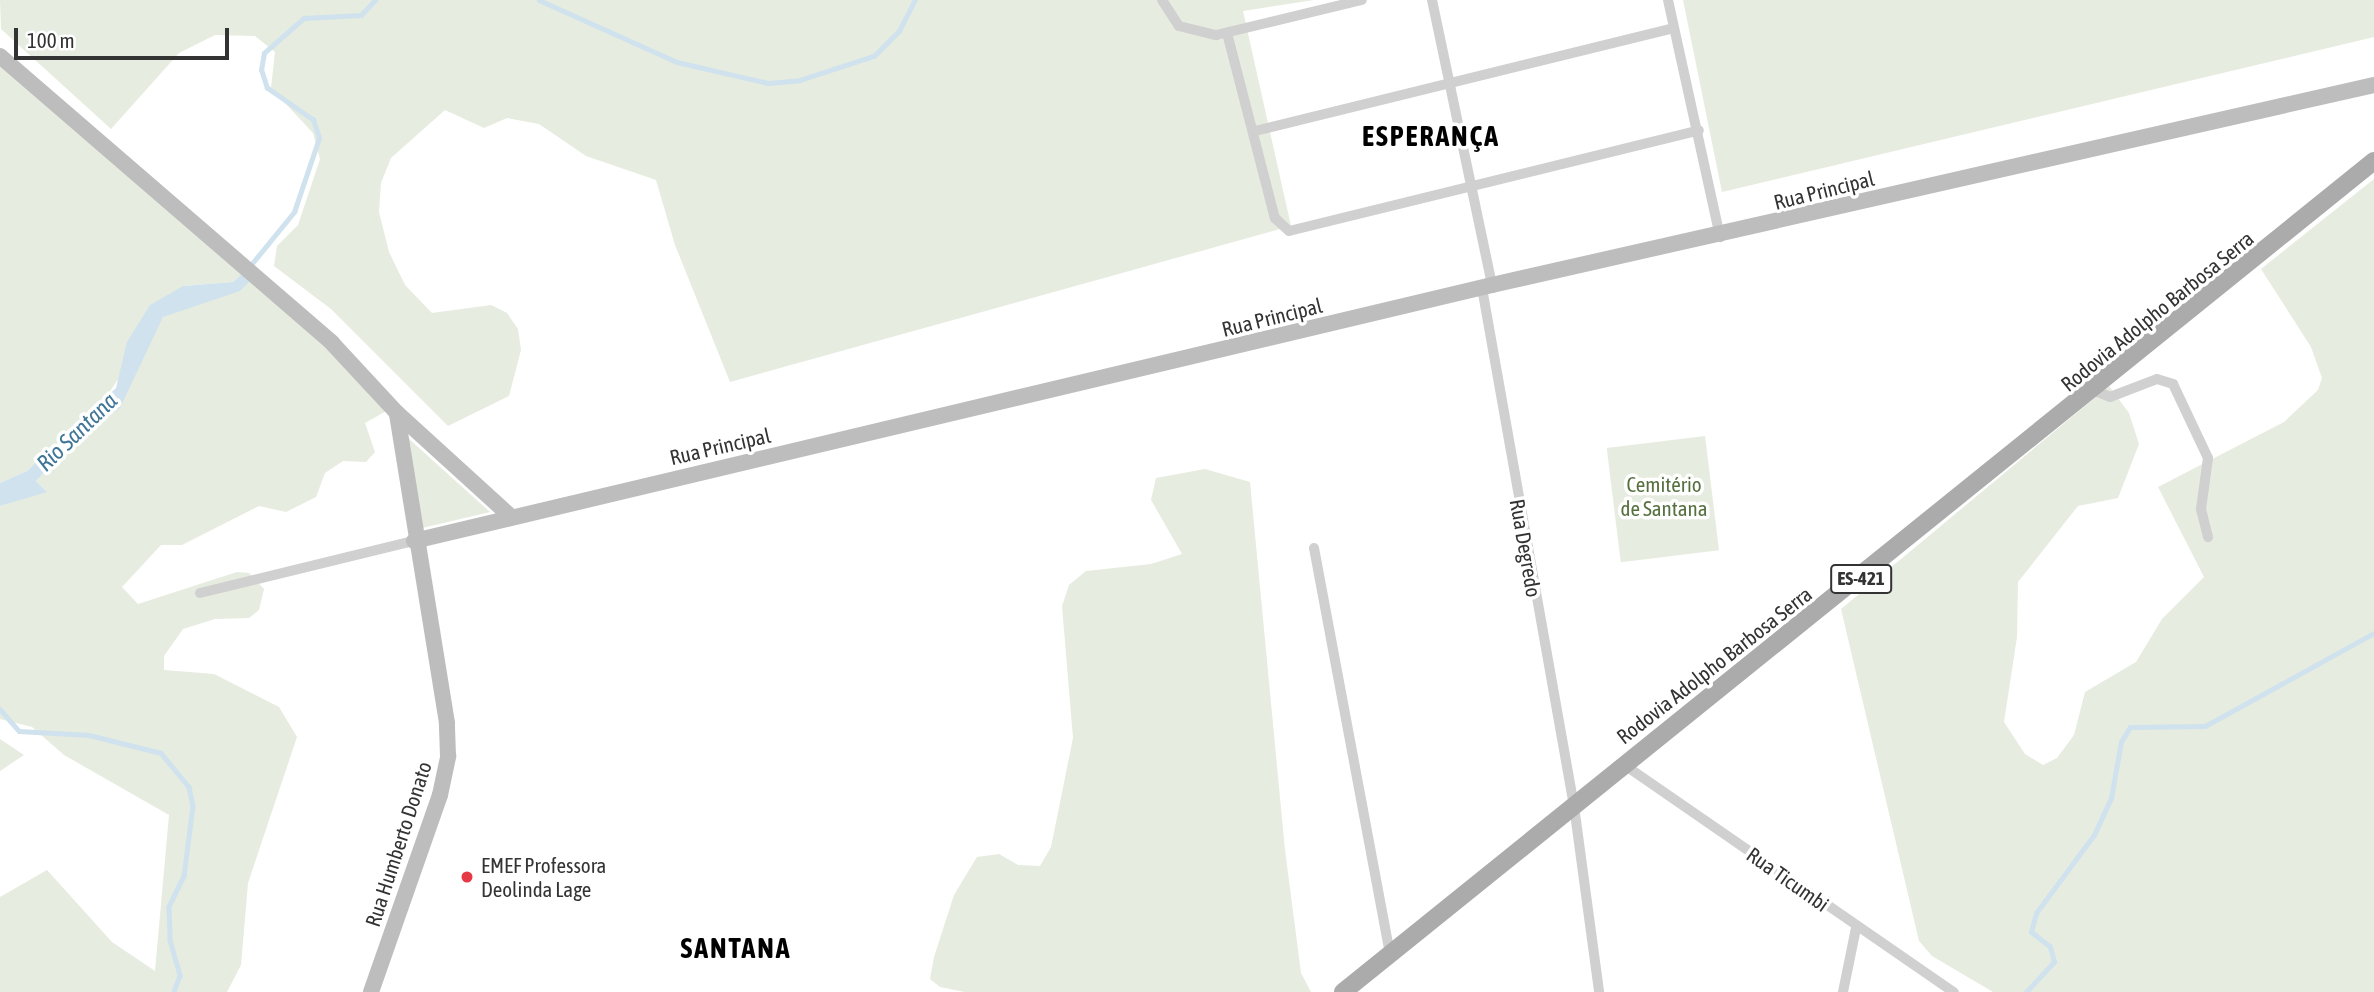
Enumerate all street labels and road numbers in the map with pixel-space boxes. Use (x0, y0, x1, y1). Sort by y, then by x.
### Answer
street label: Rua Principal (1771, 165, 1877, 215)
street label: Rodovia Adolpho Barbosa Serra (2056, 226, 2258, 396)
street label: Rua Principal (1219, 292, 1325, 342)
street label: Rua Principal (667, 422, 773, 470)
street label: Rua Degredo (1505, 497, 1547, 599)
road number: ES-421 (1829, 564, 1892, 594)
street label: Rodovia Adolpho Barbosa Serra (1611, 581, 1817, 749)
street label: Rua Humberto Donato (359, 758, 437, 930)
street label: Rua Ticumbi (1742, 842, 1834, 916)

